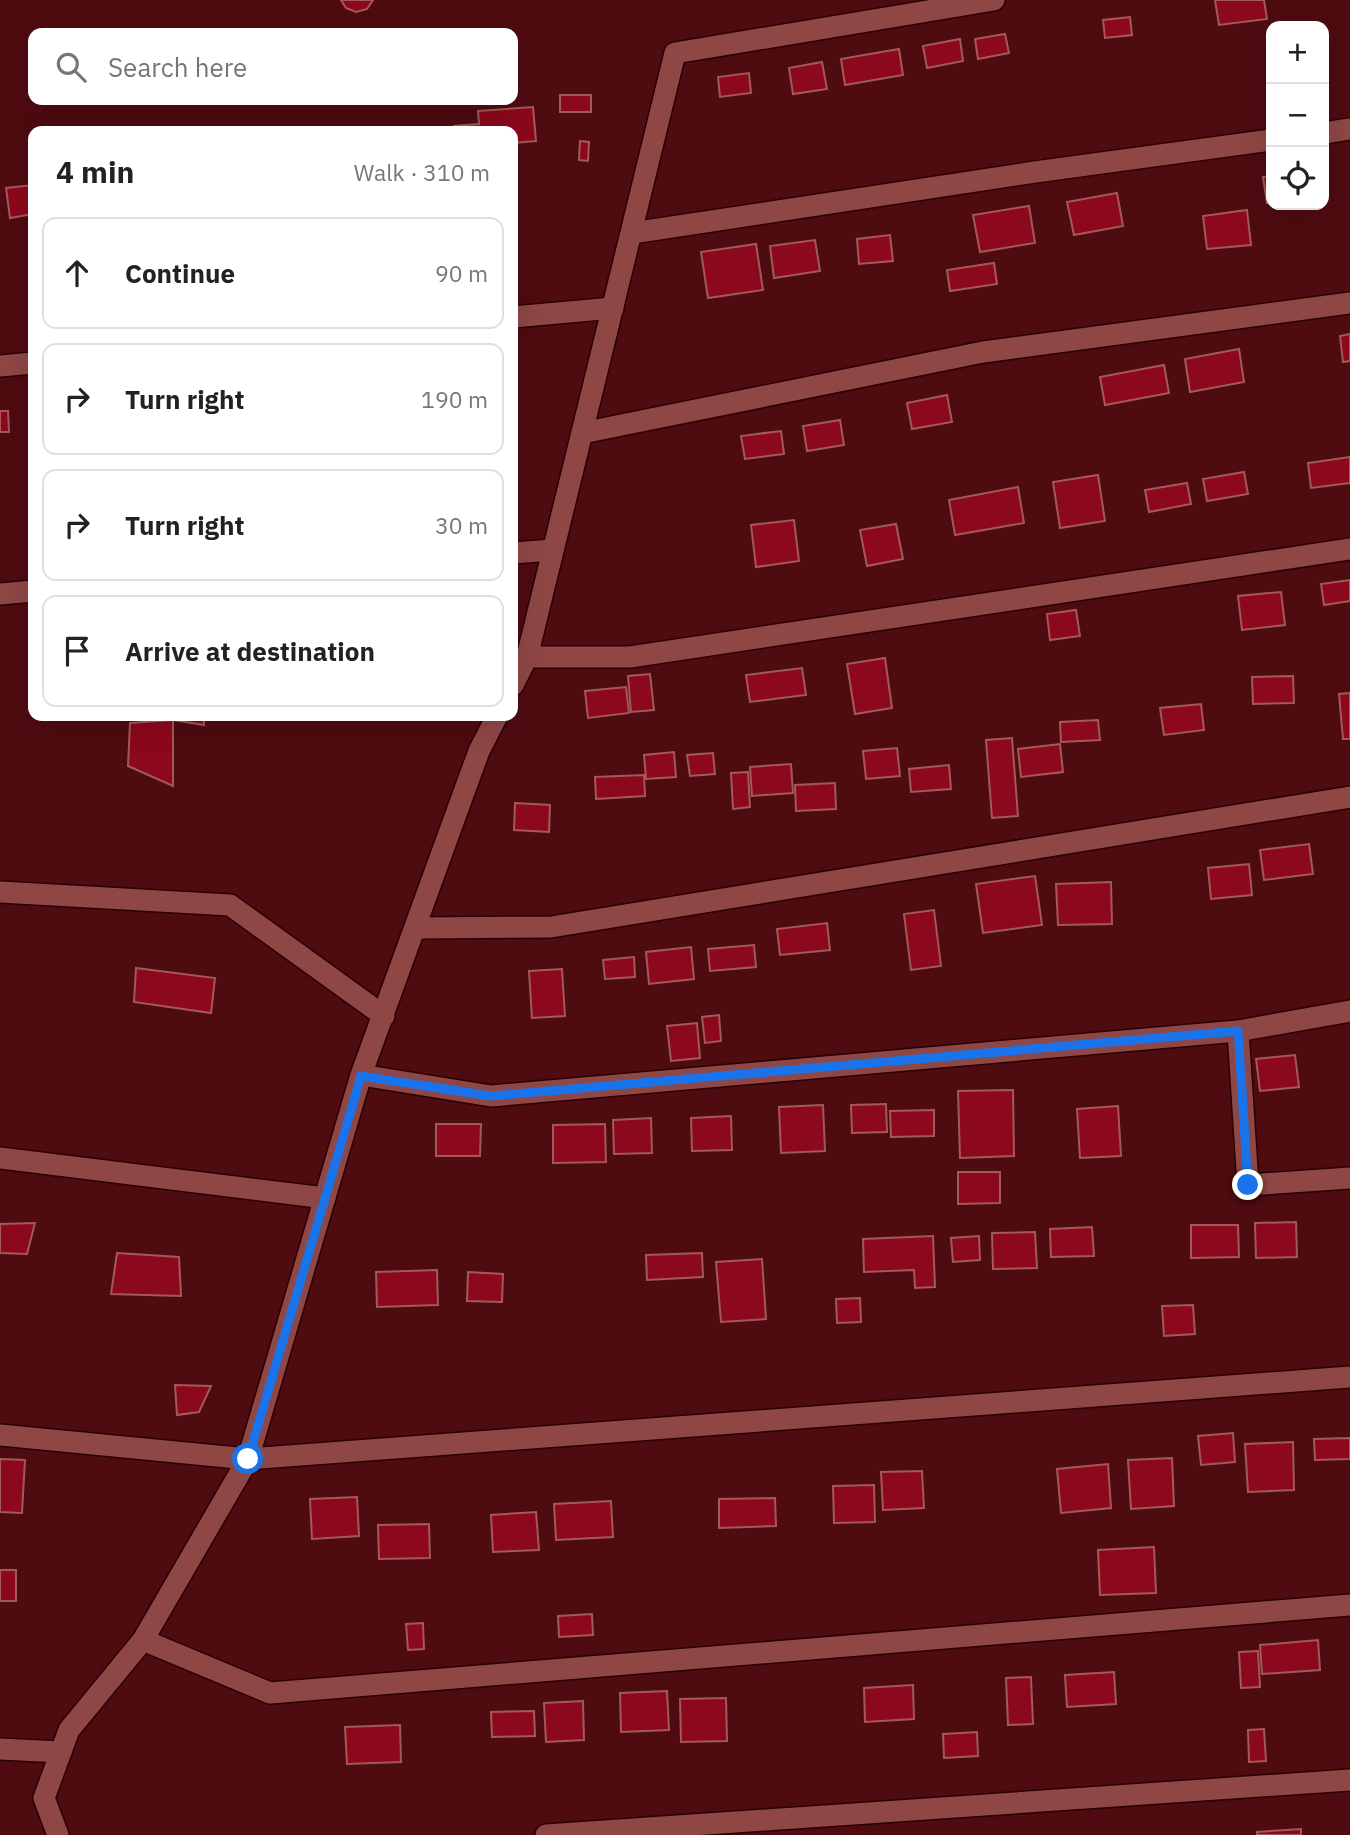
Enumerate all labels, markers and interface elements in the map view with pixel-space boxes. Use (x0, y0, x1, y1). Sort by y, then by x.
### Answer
map controls (1266, 21, 1329, 210)
button: + (1266, 21, 1329, 84)
search box (28, 28, 518, 105)
icon: search (52, 48, 90, 86)
text: Search here (108, 50, 247, 84)
button: − (1266, 84, 1329, 147)
button: locate (1266, 147, 1329, 210)
text: 4 min (56, 152, 134, 191)
text: Walk · 310 m (354, 157, 490, 187)
icon: ahead (58, 254, 96, 292)
text: Continue (125, 256, 235, 290)
text: 90 m (435, 258, 488, 288)
icon: right (58, 380, 96, 418)
text: Turn right (125, 382, 244, 416)
text: 190 m (421, 384, 488, 414)
icon: right (58, 506, 96, 544)
text: Turn right (125, 508, 244, 542)
text: 30 m (435, 510, 488, 540)
icon: arrive (58, 632, 96, 670)
text: Arrive at destination (125, 634, 375, 668)
route end (1232, 1169, 1263, 1200)
route start (232, 1443, 263, 1474)

